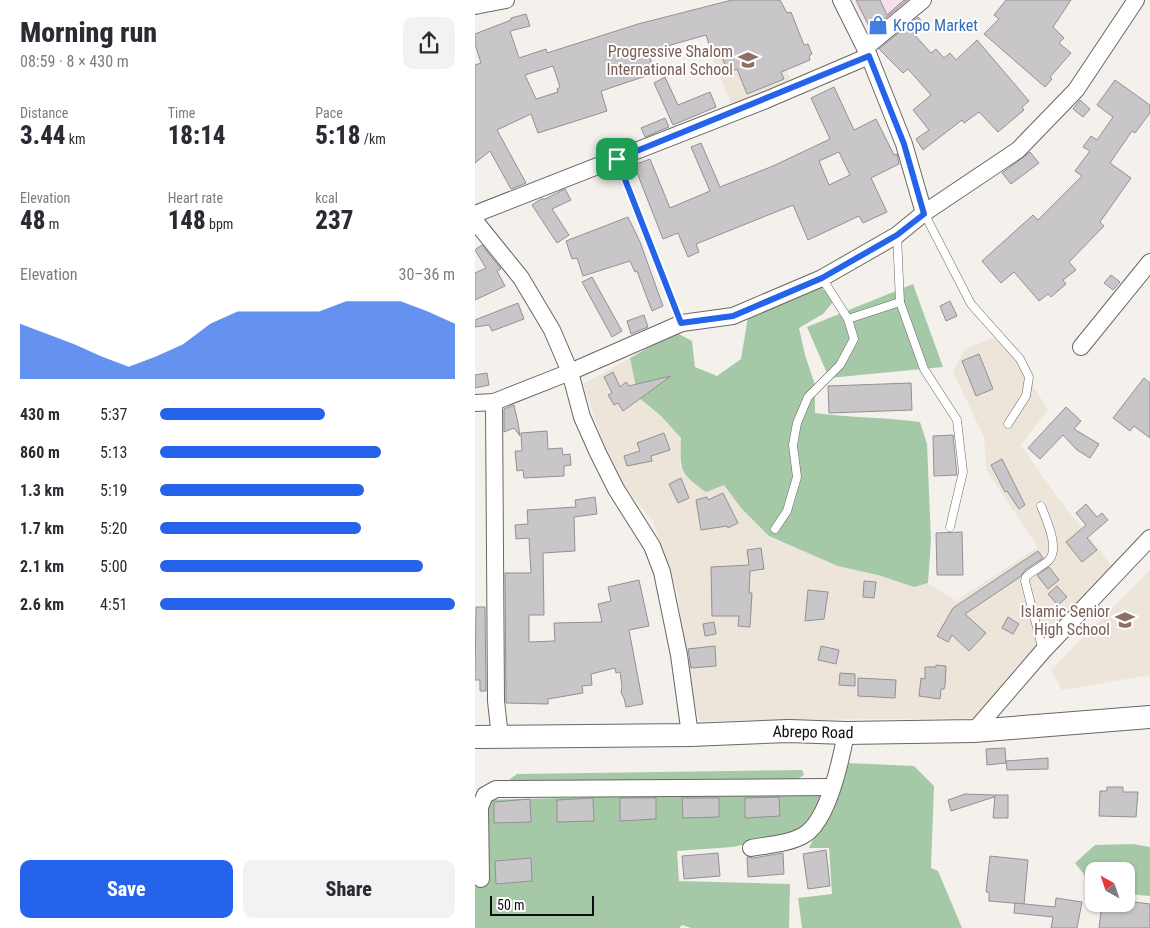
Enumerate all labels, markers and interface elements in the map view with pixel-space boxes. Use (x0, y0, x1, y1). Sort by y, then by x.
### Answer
shop icon: Kropo Market (867, 14, 889, 36)
text: Morning run (20, 16, 157, 49)
place label: Kropo Market (893, 16, 978, 35)
button: share (403, 17, 455, 69)
place label: Progressive Shalom International School (606, 42, 733, 79)
school or university icon: Progressive Shalom International School (737, 49, 759, 71)
text: 08:59 · 8 × 430 m (20, 52, 129, 71)
text: Distance (20, 105, 68, 121)
text: Time (168, 105, 195, 121)
text: Pace (315, 105, 343, 121)
text: 3.44 (20, 121, 66, 150)
text: 18:14 (168, 121, 226, 150)
text: 5:18 (315, 121, 361, 150)
text: km (66, 131, 86, 147)
text: /km (361, 131, 386, 147)
pin (596, 138, 638, 180)
icon: arrive (603, 145, 631, 173)
text: Elevation (20, 190, 70, 206)
text: Heart rate (168, 190, 223, 206)
text: kcal (315, 190, 338, 206)
text: 48 (20, 206, 45, 235)
text: 148 (168, 206, 206, 235)
text: 237 (315, 206, 353, 235)
text: m (45, 216, 59, 232)
text: bpm (206, 216, 233, 232)
text: Elevation (20, 265, 78, 284)
text: 30–36 m (399, 265, 455, 284)
text: 430 m (20, 405, 60, 424)
text: 5:37 (100, 405, 127, 424)
text: 860 m (20, 443, 60, 462)
text: 5:13 (100, 443, 127, 462)
text: 1.3 km (20, 481, 64, 500)
text: 5:19 (100, 481, 127, 500)
text: 1.7 km (20, 519, 64, 538)
text: 5:20 (100, 519, 127, 538)
text: 2.1 km (20, 557, 64, 576)
text: 5:00 (100, 557, 127, 576)
text: 2.6 km (20, 595, 64, 614)
text: 4:51 (100, 595, 127, 614)
place label: Islamic Senior High School (1020, 602, 1110, 639)
school or university icon: Islamic Senior High School (1114, 609, 1136, 631)
street label: Abrepo Road (772, 722, 854, 742)
button: Save (20, 860, 233, 918)
button: Share (243, 860, 455, 918)
north arrow (1085, 862, 1135, 912)
map controls (1085, 862, 1135, 912)
scale bar (490, 893, 594, 916)
text: 50 m (497, 897, 525, 913)

